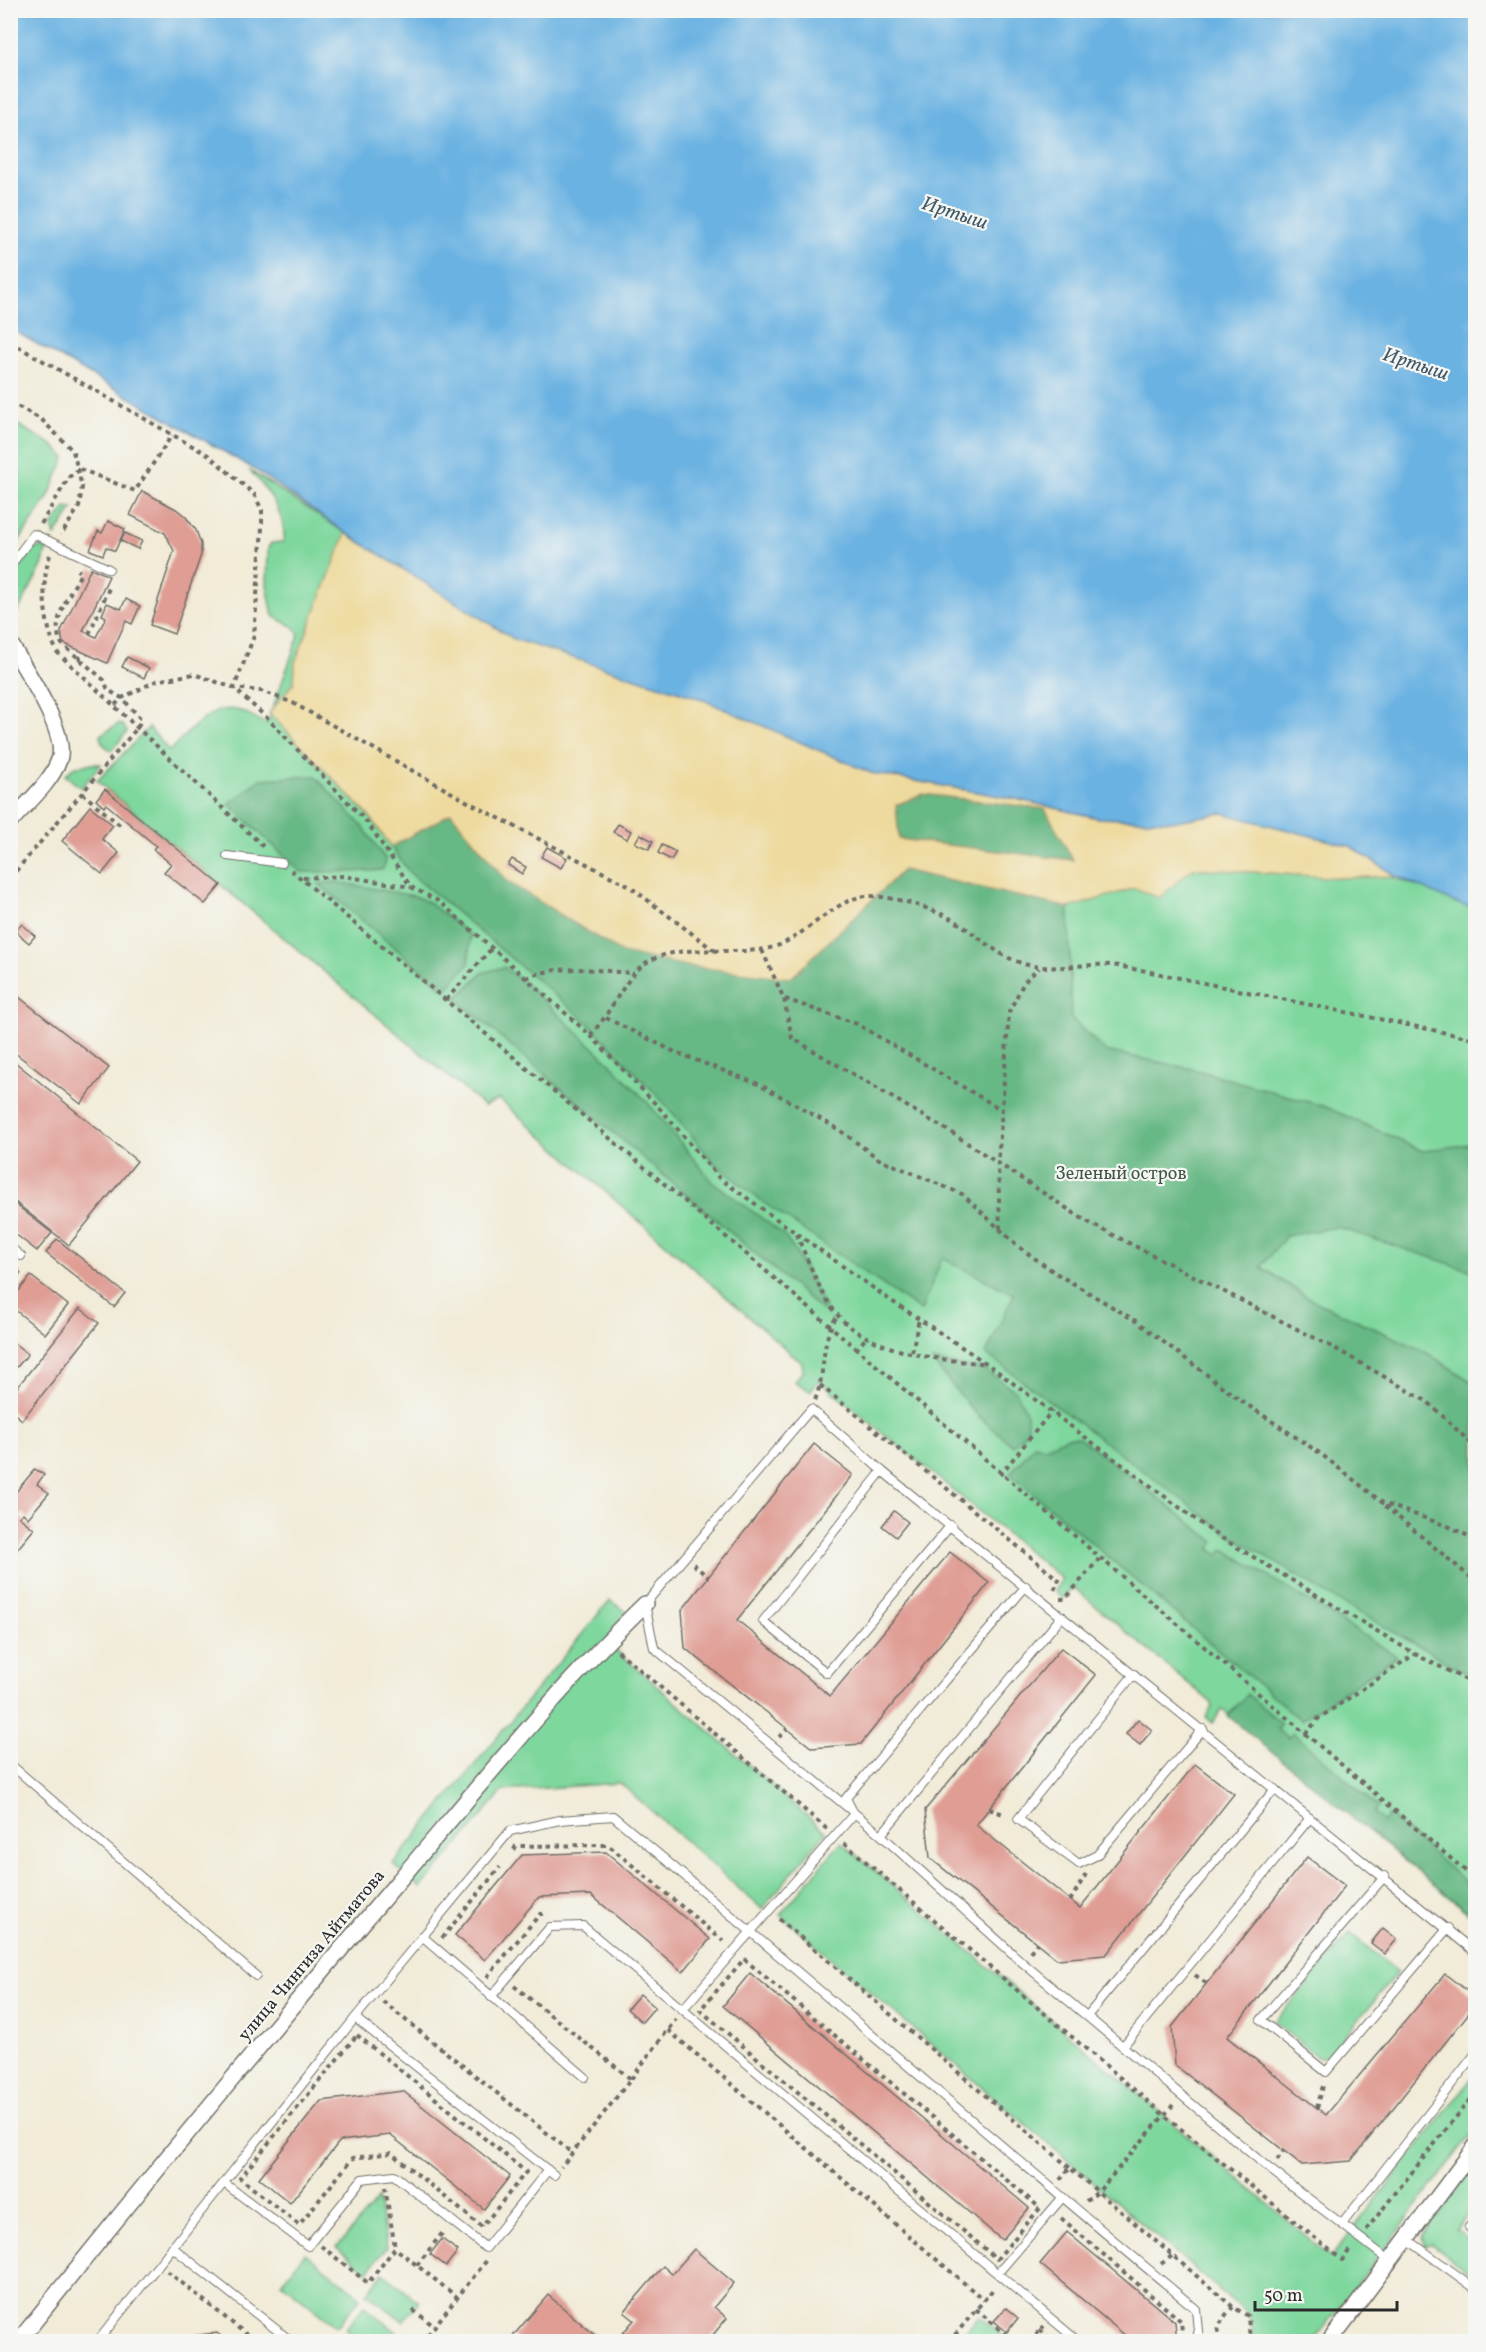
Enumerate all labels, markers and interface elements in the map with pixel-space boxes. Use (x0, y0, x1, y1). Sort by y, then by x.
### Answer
water label: Иртыш (918, 190, 991, 238)
water label: Иртыш (1379, 341, 1452, 389)
park label: Зеленый остров (1055, 1162, 1187, 1187)
street label: улица Чингиза Айтматова (233, 1865, 392, 2047)
scale bar (1255, 2274, 1398, 2312)
text: 50 m (1264, 2284, 1303, 2309)

